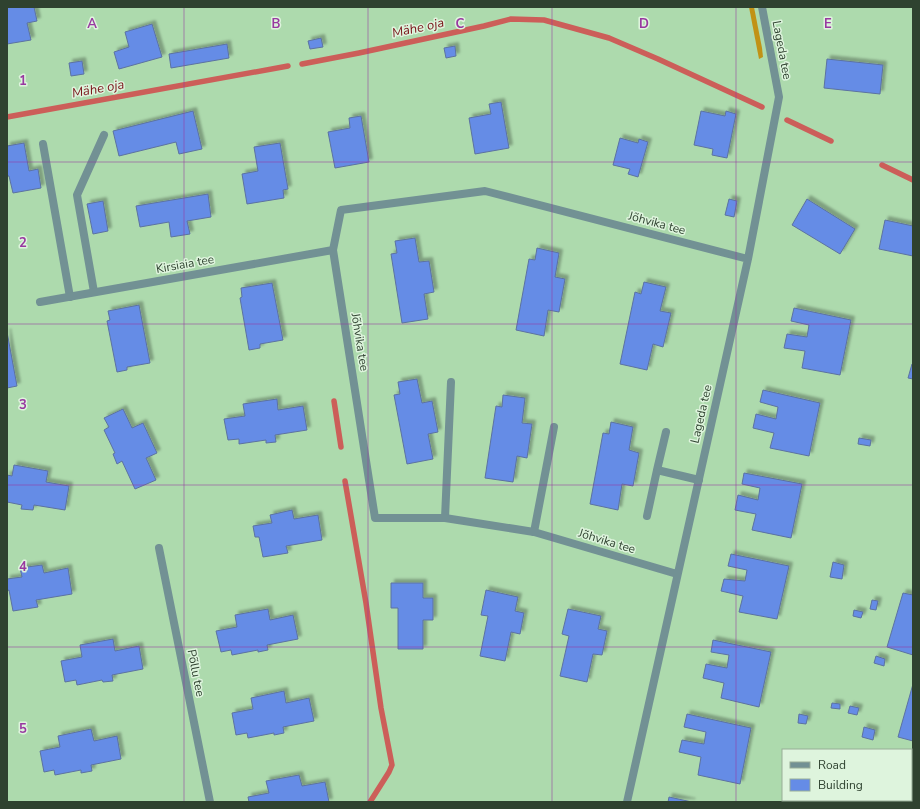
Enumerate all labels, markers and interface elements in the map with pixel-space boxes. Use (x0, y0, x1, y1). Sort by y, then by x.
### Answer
water label: Mähe oja (390, 14, 446, 42)
text: A (87, 15, 97, 33)
text: B (272, 15, 281, 33)
text: C (456, 15, 465, 33)
text: D (639, 15, 649, 33)
text: E (824, 15, 832, 33)
street label: Lageda tee (768, 19, 796, 81)
text: 1 (19, 72, 27, 90)
water label: Mähe oja (70, 76, 126, 102)
street label: Jõhvika tee (626, 207, 687, 238)
text: 2 (19, 234, 27, 252)
street label: Kirsiaia tee (155, 251, 215, 277)
street label: Jõhvika tee (347, 311, 372, 372)
street label: Lageda tee (686, 383, 716, 445)
text: 3 (19, 396, 27, 414)
street label: Jõhvika tee (576, 524, 637, 557)
text: 4 (19, 558, 27, 576)
street label: Põllu tee (184, 648, 208, 698)
text: 5 (19, 720, 27, 738)
legend (782, 749, 912, 801)
text: Road (818, 757, 846, 773)
text: Building (818, 777, 863, 793)

